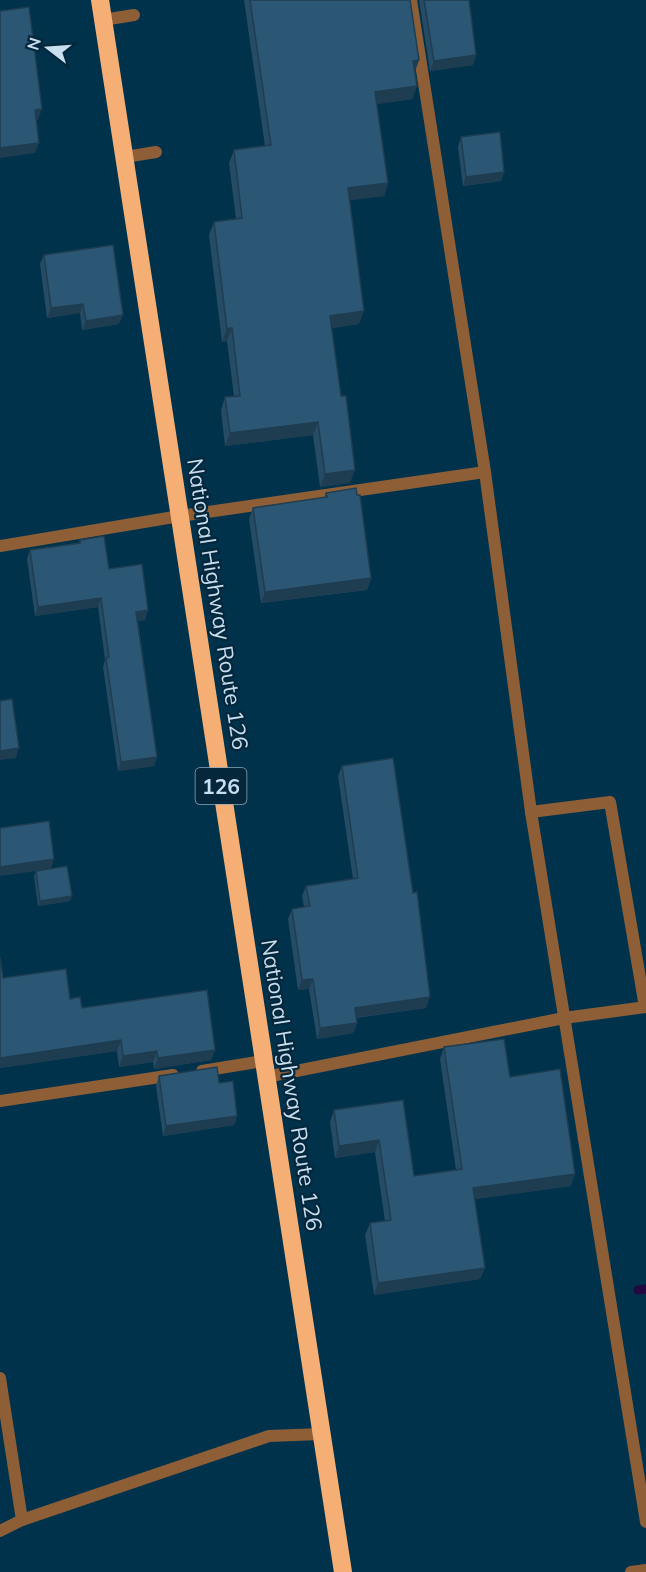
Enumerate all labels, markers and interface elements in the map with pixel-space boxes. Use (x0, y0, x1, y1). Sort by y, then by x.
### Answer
north arrow (18, 18, 78, 78)
text: N (22, 35, 45, 52)
street label: National Highway Route 126 (181, 456, 255, 752)
road number: 126 (196, 768, 246, 804)
street label: National Highway Route 126 (255, 937, 329, 1233)

